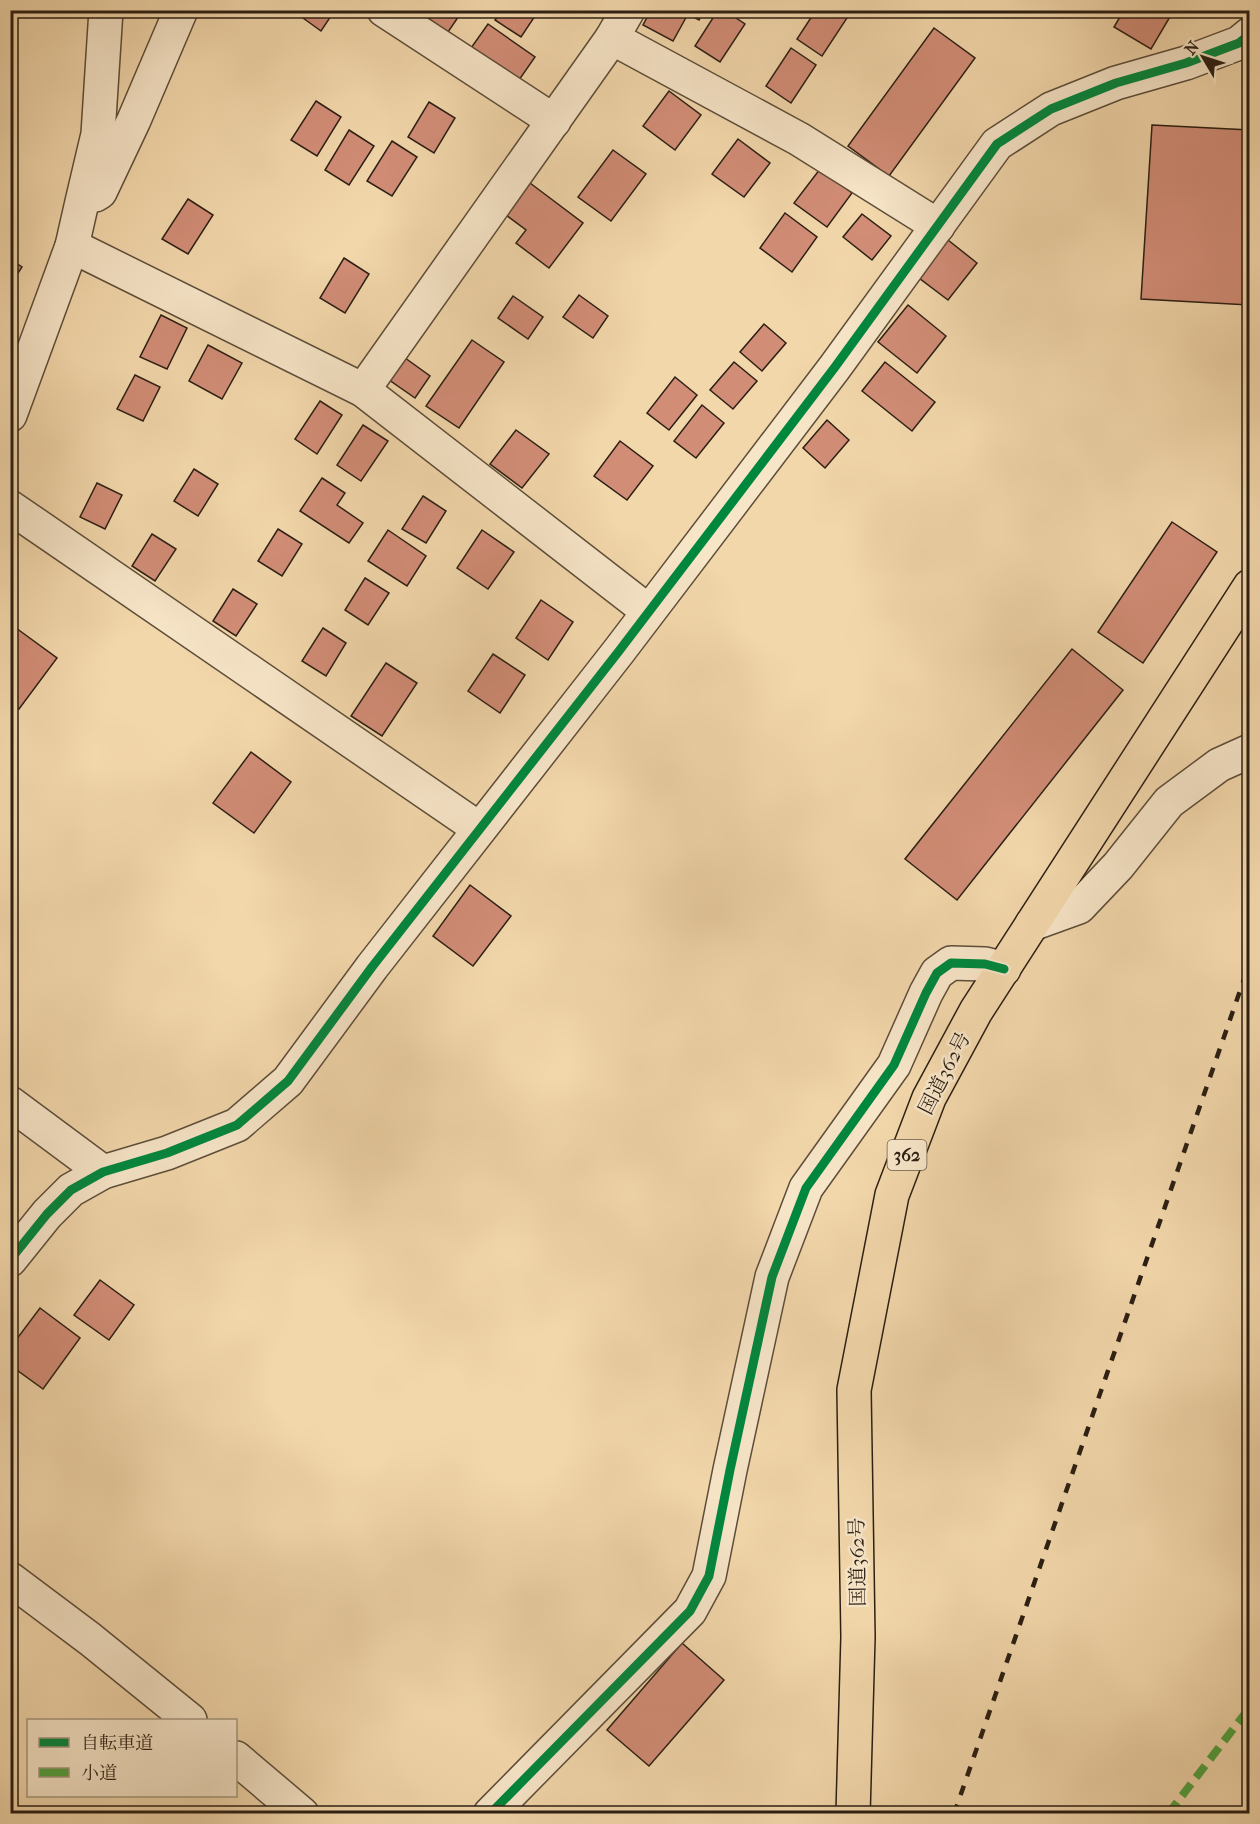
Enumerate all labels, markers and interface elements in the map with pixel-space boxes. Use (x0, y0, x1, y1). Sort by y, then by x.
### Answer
north arrow (1173, 27, 1233, 87)
text: N (1181, 37, 1203, 59)
street label: 国道362号 (914, 1028, 975, 1118)
road number: 362 (888, 1140, 926, 1170)
street label: 国道362号 (845, 1517, 870, 1607)
legend (27, 1719, 237, 1797)
text: 自転車道 (81, 1733, 153, 1754)
text: 小道 (81, 1763, 117, 1784)

